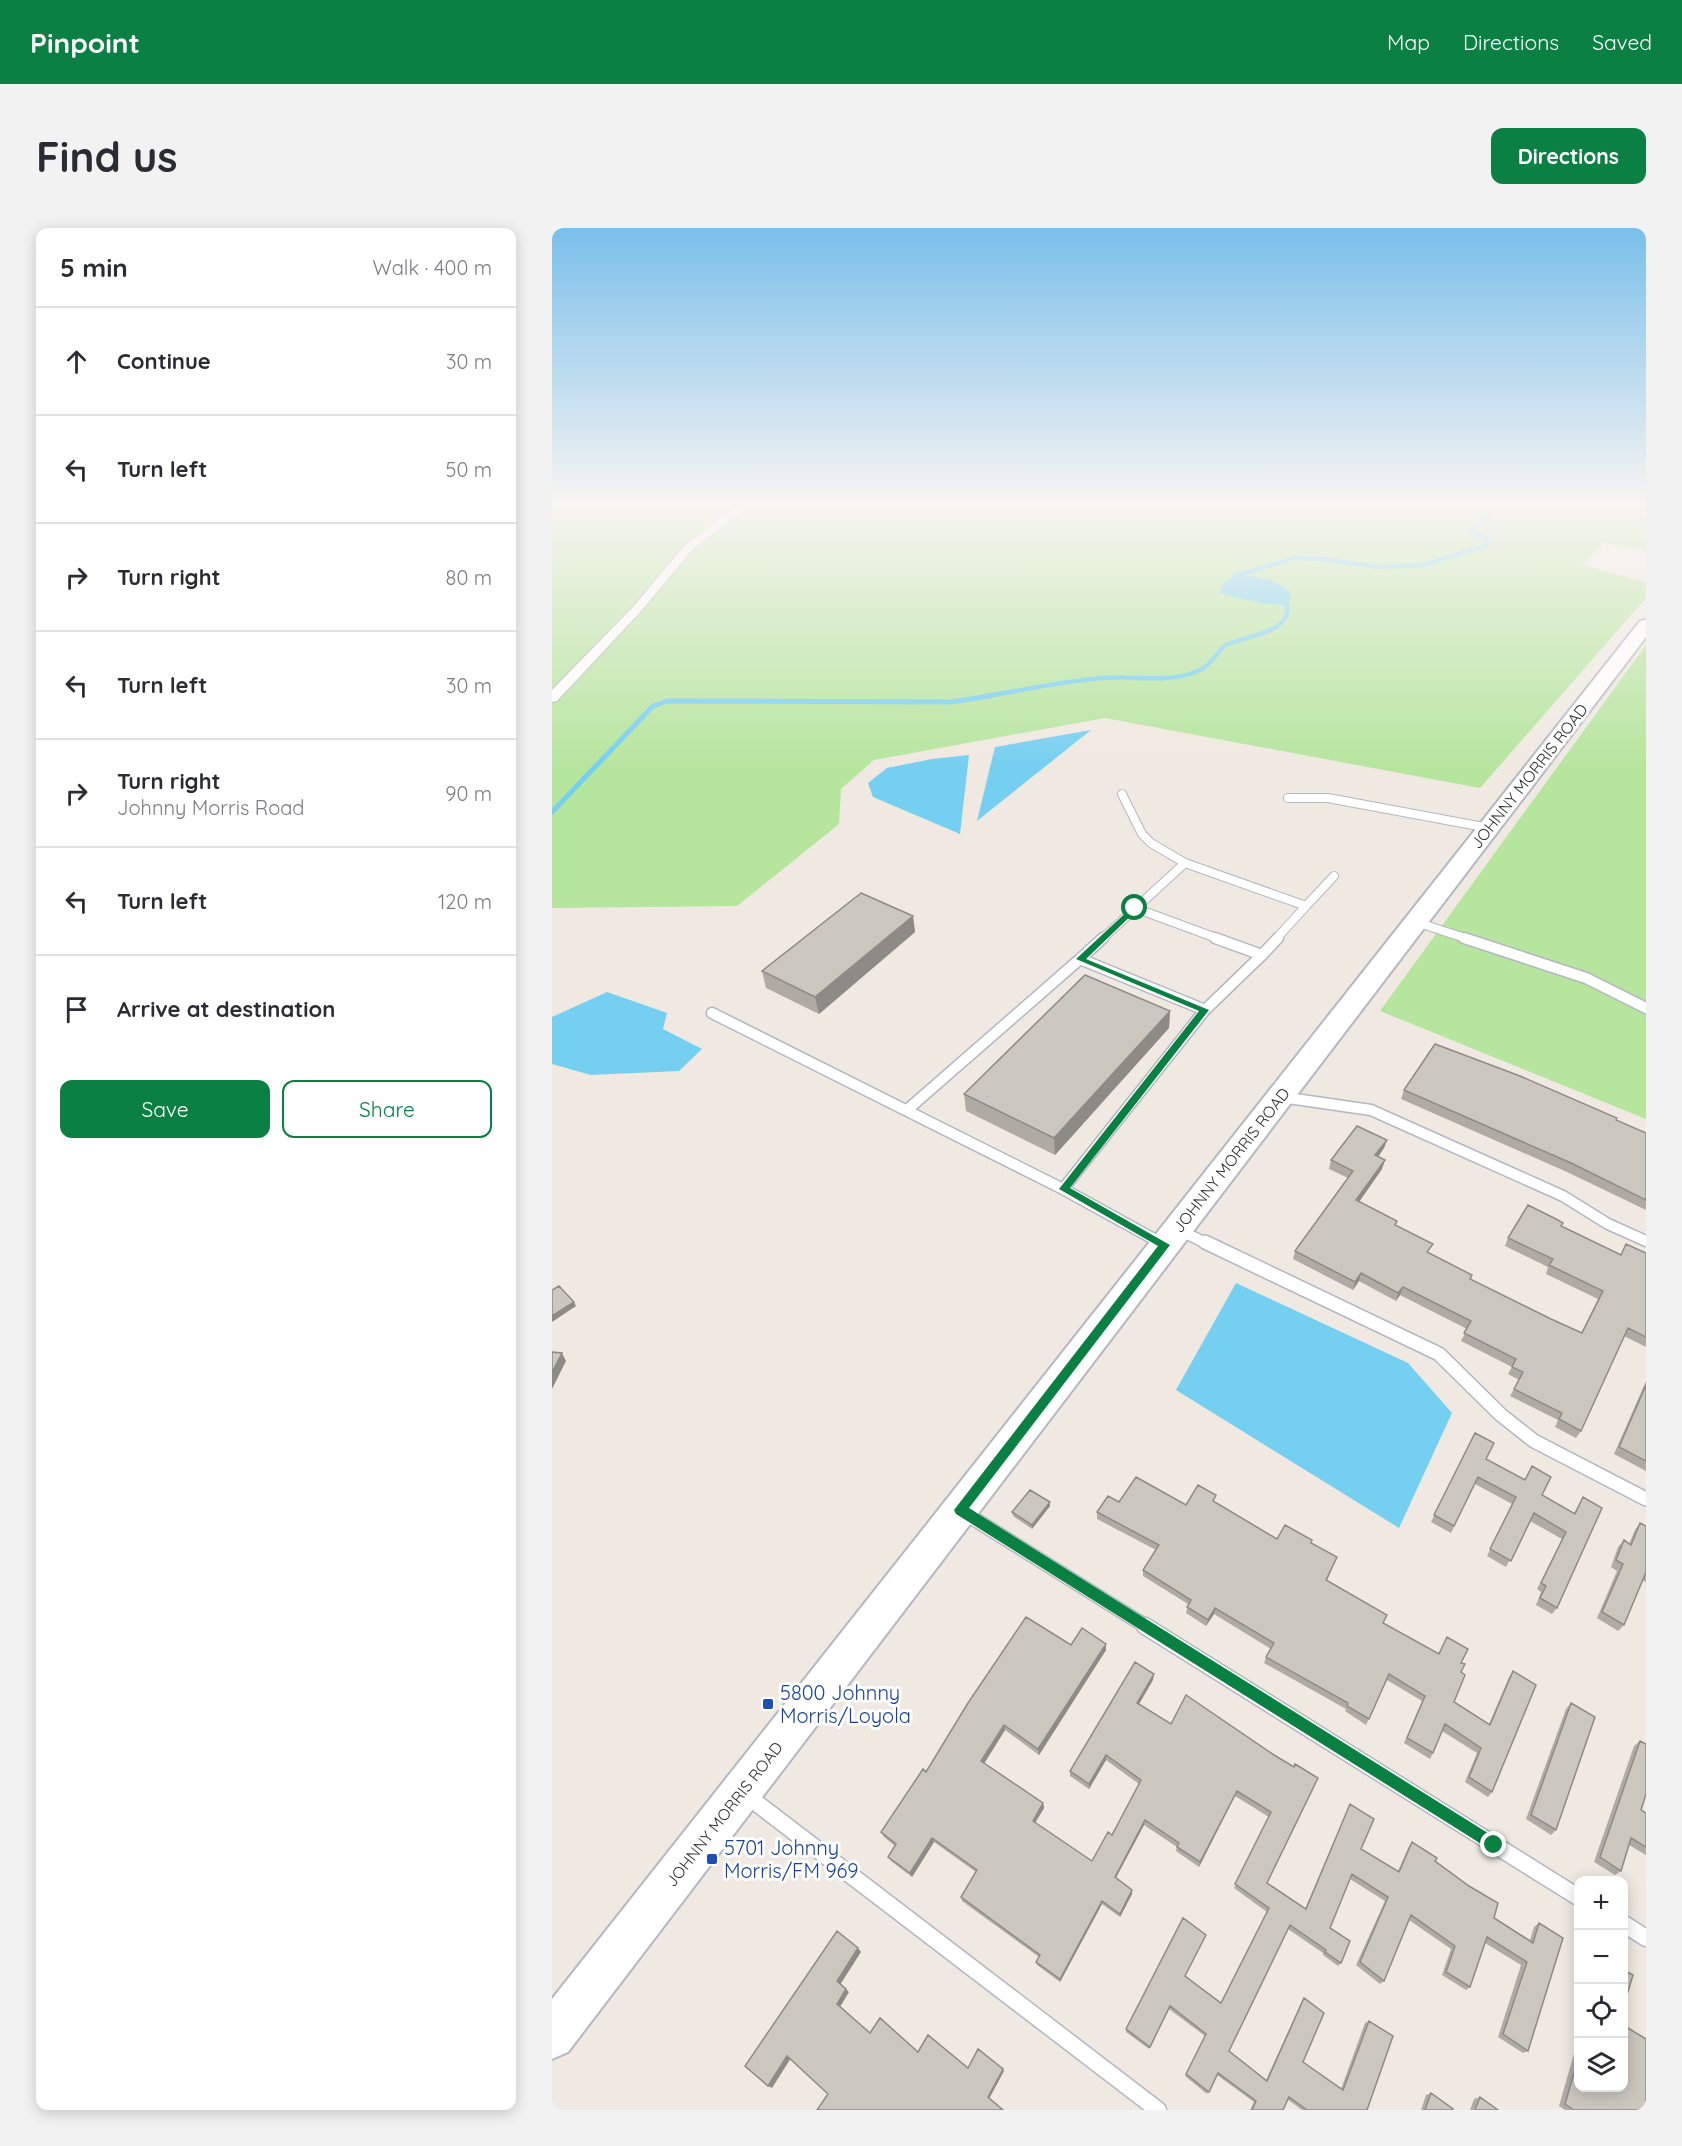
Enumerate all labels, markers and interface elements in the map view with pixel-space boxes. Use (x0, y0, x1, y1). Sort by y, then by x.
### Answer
text: Pinpoint (30, 25, 140, 60)
text: Map (1387, 29, 1430, 55)
text: Directions (1463, 29, 1559, 55)
text: Saved (1592, 29, 1652, 55)
button: Directions (1491, 128, 1646, 184)
text: Find us (36, 130, 178, 183)
text: 5 min (60, 251, 128, 284)
text: Walk · 400 m (373, 255, 492, 280)
icon: ahead (60, 345, 93, 378)
text: Continue (117, 347, 211, 375)
text: 30 m (446, 349, 492, 374)
icon: left (60, 453, 93, 486)
text: Turn left (117, 455, 207, 483)
text: 50 m (446, 457, 492, 482)
icon: right (60, 561, 93, 594)
text: Turn right (117, 563, 221, 591)
text: 80 m (446, 565, 492, 590)
icon: left (60, 669, 93, 702)
text: Turn left (117, 671, 207, 699)
text: 30 m (446, 673, 492, 698)
street label: JOHNNY MORRIS ROAD (1466, 700, 1592, 852)
text: Turn right (117, 767, 221, 795)
icon: right (60, 777, 93, 810)
text: 90 m (445, 781, 492, 806)
text: Johnny Morris Road (117, 795, 304, 820)
icon: left (60, 885, 93, 918)
text: Turn left (117, 887, 207, 915)
text: 120 m (438, 889, 492, 914)
route start (1121, 894, 1147, 920)
icon: arrive (60, 993, 93, 1026)
text: Arrive at destination (117, 995, 335, 1023)
button: Save (60, 1080, 270, 1138)
button: Share (282, 1080, 492, 1138)
street label: JOHNNY MORRIS ROAD (1168, 1084, 1294, 1236)
place label: 5800 Johnny Morris/Loyola (780, 1680, 911, 1728)
marker: 5800 Johnny Morris/Loyola (761, 1697, 775, 1711)
street label: JOHNNY MORRIS ROAD (661, 1738, 787, 1890)
route end (1480, 1831, 1506, 1857)
place label: 5701 Johnny Morris/FM 969 (724, 1835, 859, 1883)
marker: 5701 Johnny Morris/FM 969 (705, 1852, 719, 1866)
map controls (1574, 1876, 1628, 2092)
button: + (1574, 1876, 1628, 1930)
button: − (1574, 1930, 1628, 1984)
button: locate (1574, 1984, 1628, 2038)
button: layers (1574, 2038, 1628, 2092)

